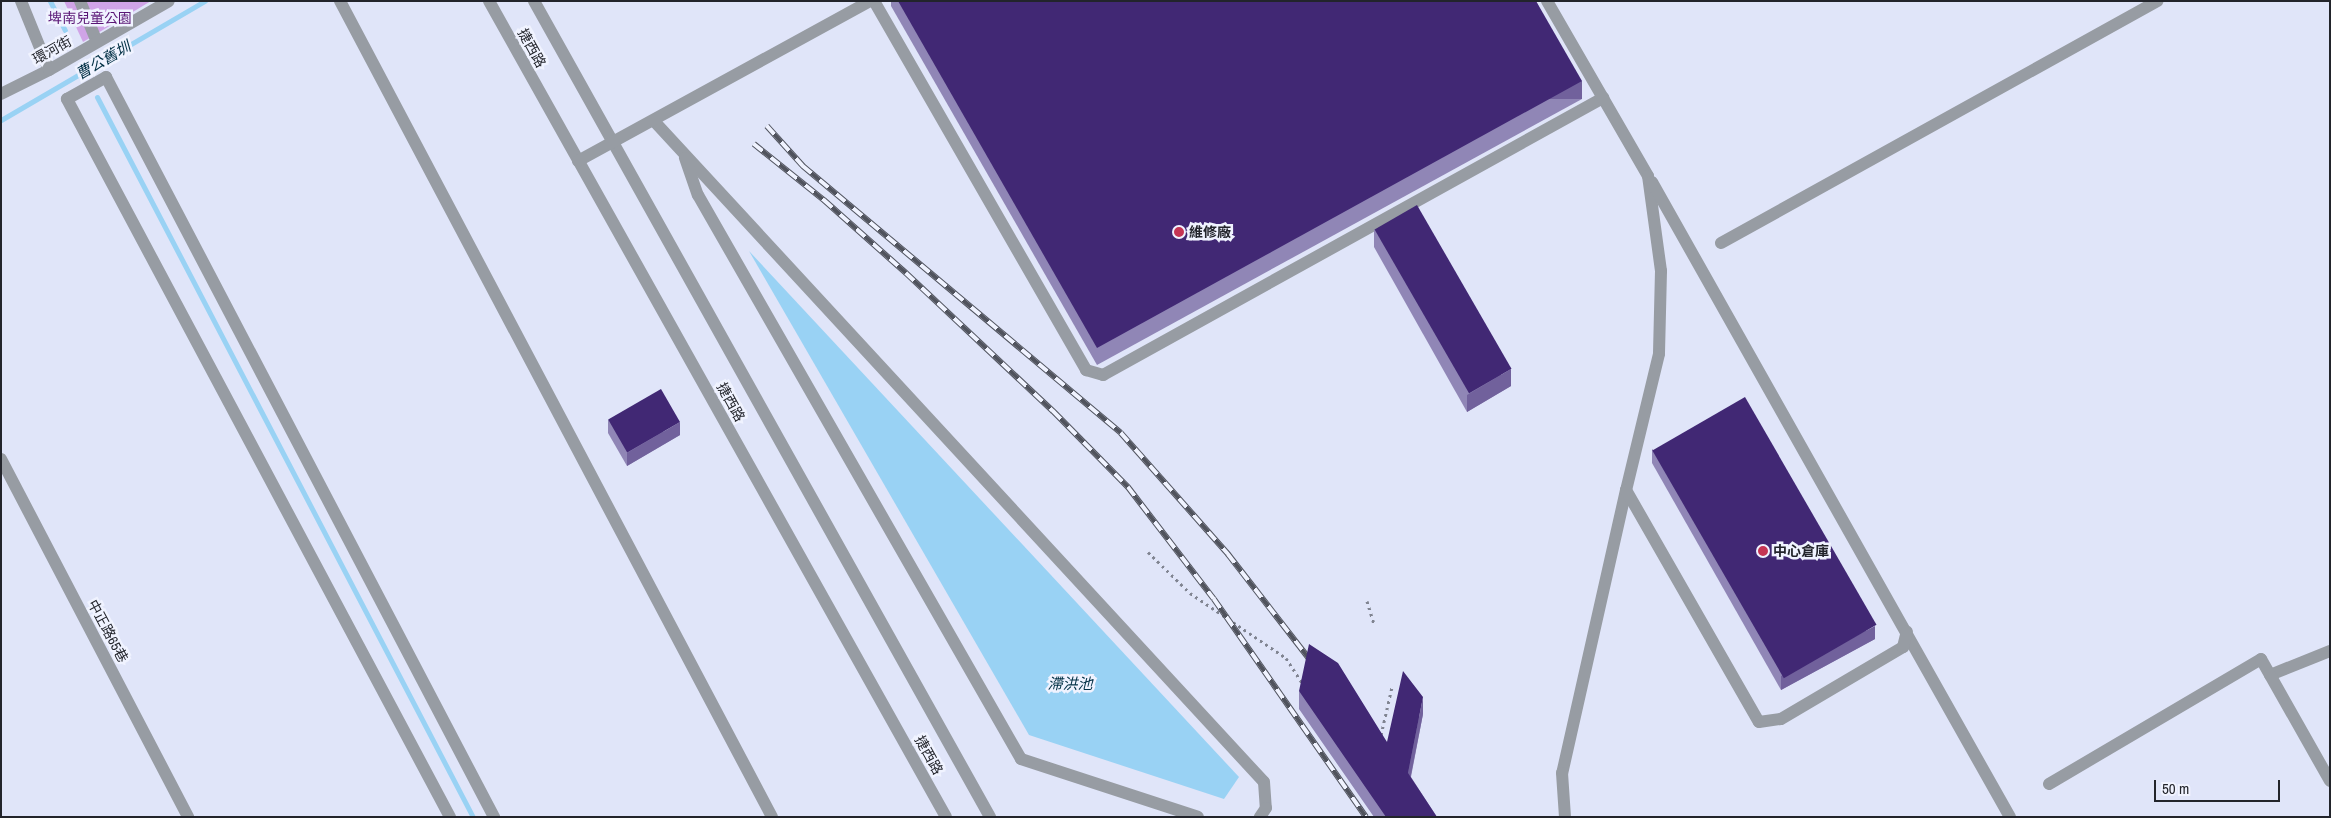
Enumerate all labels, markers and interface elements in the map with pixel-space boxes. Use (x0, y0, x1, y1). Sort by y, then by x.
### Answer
park label: 埤南兒童公園 (48, 10, 132, 26)
street label: 捷西路 (514, 26, 550, 70)
street label: 環河街 (30, 32, 74, 68)
water label: 曹公舊圳 (73, 37, 133, 83)
place label: 維修廠 (1189, 224, 1231, 240)
marker: 維修廠 (1173, 226, 1185, 238)
street label: 捷西路 (713, 380, 749, 424)
place label: 中心倉庫 (1773, 543, 1829, 559)
marker: 中心倉庫 (1757, 545, 1769, 557)
street label: 中正路65巷 (84, 597, 132, 665)
water label: 滯洪池 (1048, 675, 1092, 693)
street label: 捷西路 (911, 733, 947, 777)
scale bar (2156, 770, 2282, 802)
text: 50 m (2162, 778, 2189, 799)

